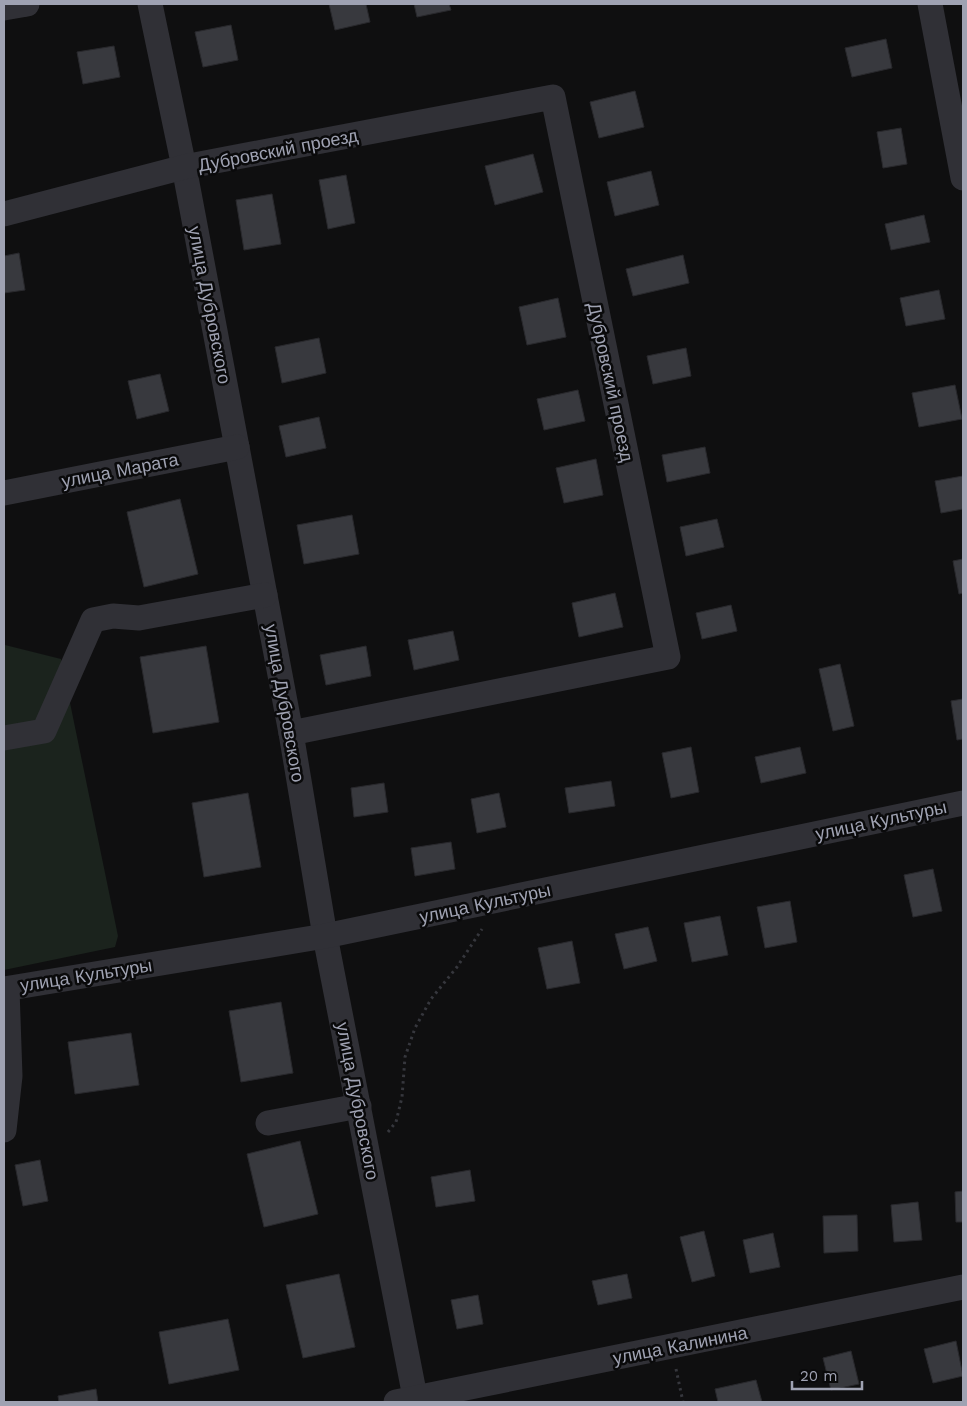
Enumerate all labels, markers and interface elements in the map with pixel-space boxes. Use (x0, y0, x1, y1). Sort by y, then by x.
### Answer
street label: Дубровский проезд (196, 124, 360, 176)
street label: улица Дубровского (184, 224, 236, 386)
street label: Дубровский проезд (584, 300, 638, 464)
street label: улица Марата (60, 448, 181, 492)
street label: улица Дубровского (261, 622, 309, 784)
street label: улица Культуры (814, 796, 948, 844)
street label: улица Культуры (418, 879, 552, 927)
street label: улица Культуры (18, 954, 154, 996)
street label: улица Дубровского (332, 1020, 384, 1182)
street label: улица Калинина (611, 1321, 750, 1368)
scale bar (792, 1358, 862, 1390)
text: 20 m (800, 1367, 838, 1385)

